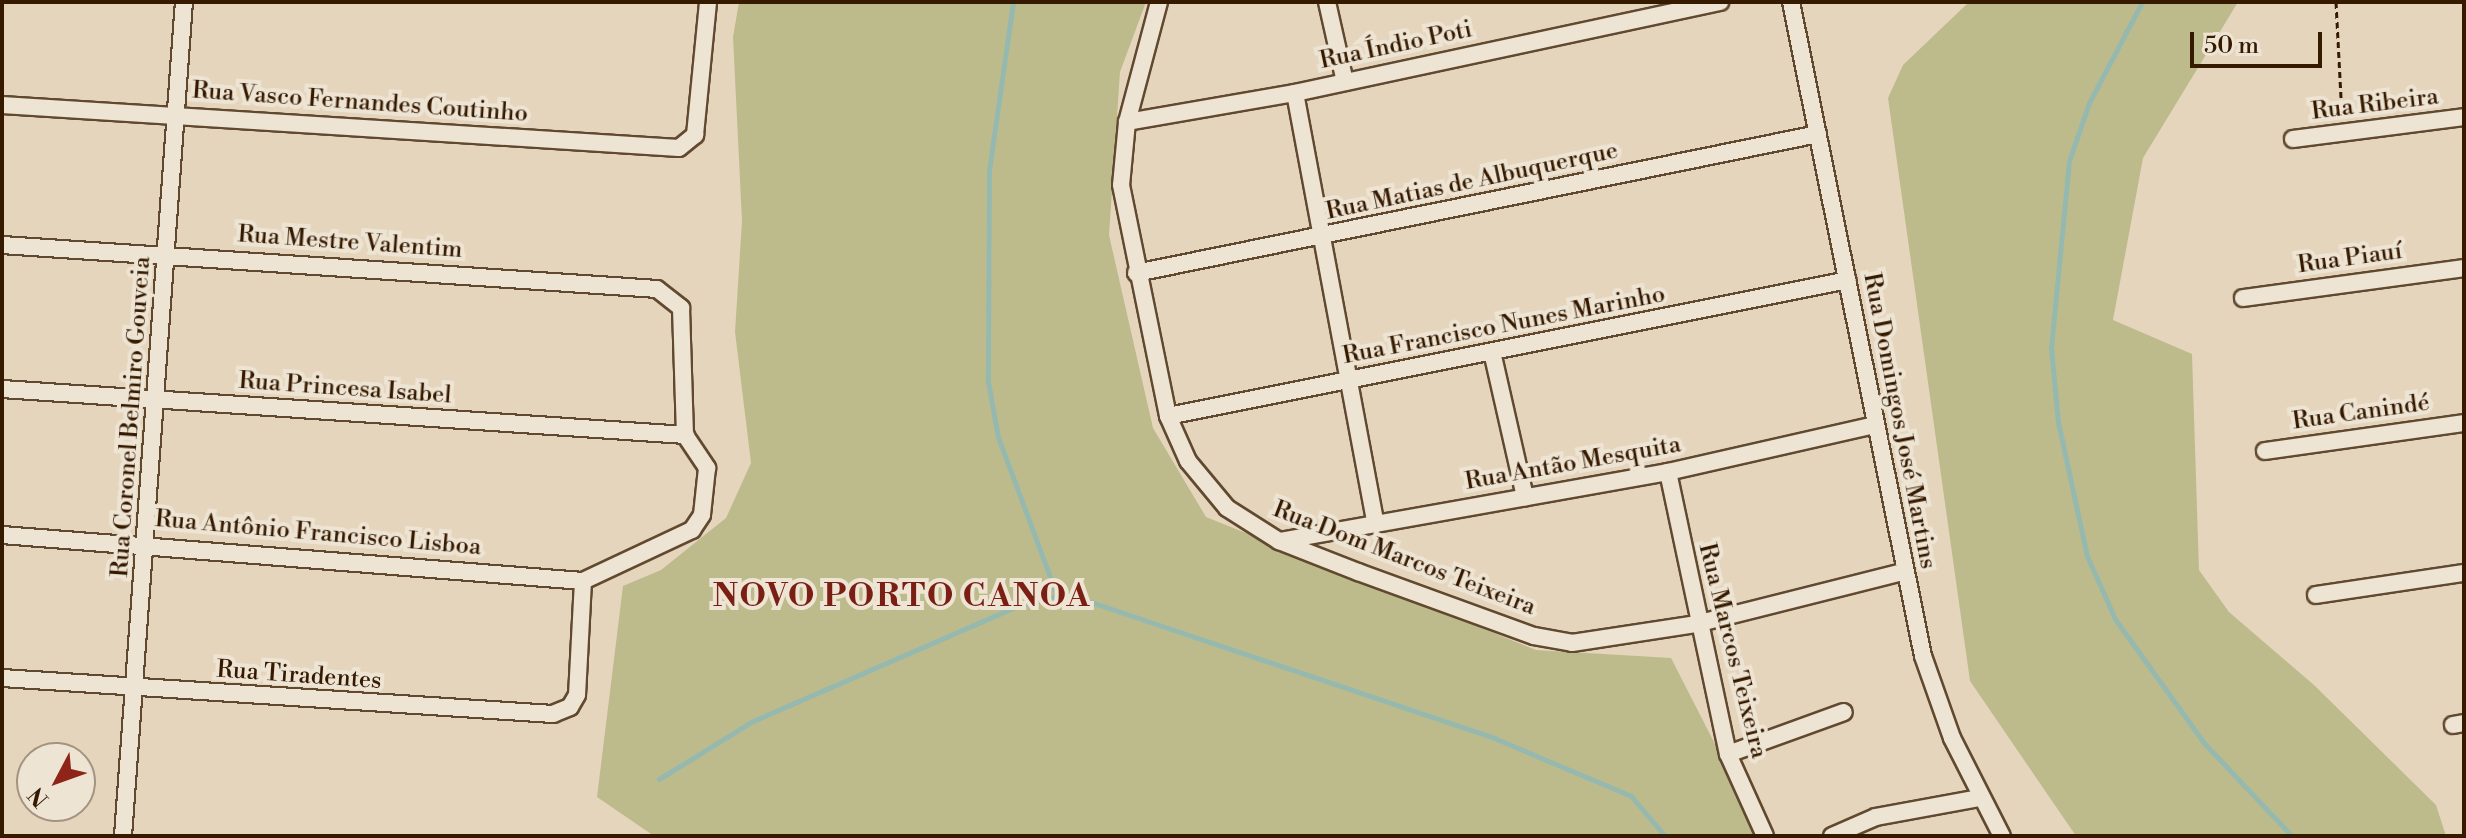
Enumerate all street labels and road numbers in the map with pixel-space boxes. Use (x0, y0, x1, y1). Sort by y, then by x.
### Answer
street label: Rua Índio Poti (1317, 16, 1475, 76)
street label: Rua Vasco Fernandes Coutinho (191, 77, 529, 129)
street label: Rua Ribeira (2310, 83, 2440, 127)
street label: Rua Matias de Albuquerque (1323, 137, 1621, 227)
street label: Rua Mestre Valentim (237, 221, 463, 265)
street label: Rua Piauí (2296, 237, 2404, 281)
street label: Rua Coronel Belmiro Gouveia (106, 256, 158, 578)
street label: Rua Domingos José Martins (1856, 270, 1942, 572)
street label: Rua Francisco Nunes Marinho (1340, 281, 1668, 371)
street label: Rua Princesa Isabel (238, 367, 452, 411)
street label: Rua Canindé (2291, 389, 2431, 437)
street label: Rua Antão Mesquita (1463, 431, 1683, 497)
street label: Rua Dom Marcos Teixeira (1269, 496, 1539, 622)
street label: Rua Antônio Francisco Lisboa (154, 505, 482, 563)
street label: Rua Marcos Teixeira (1691, 540, 1773, 762)
street label: Rua Tiradentes (215, 656, 383, 696)

